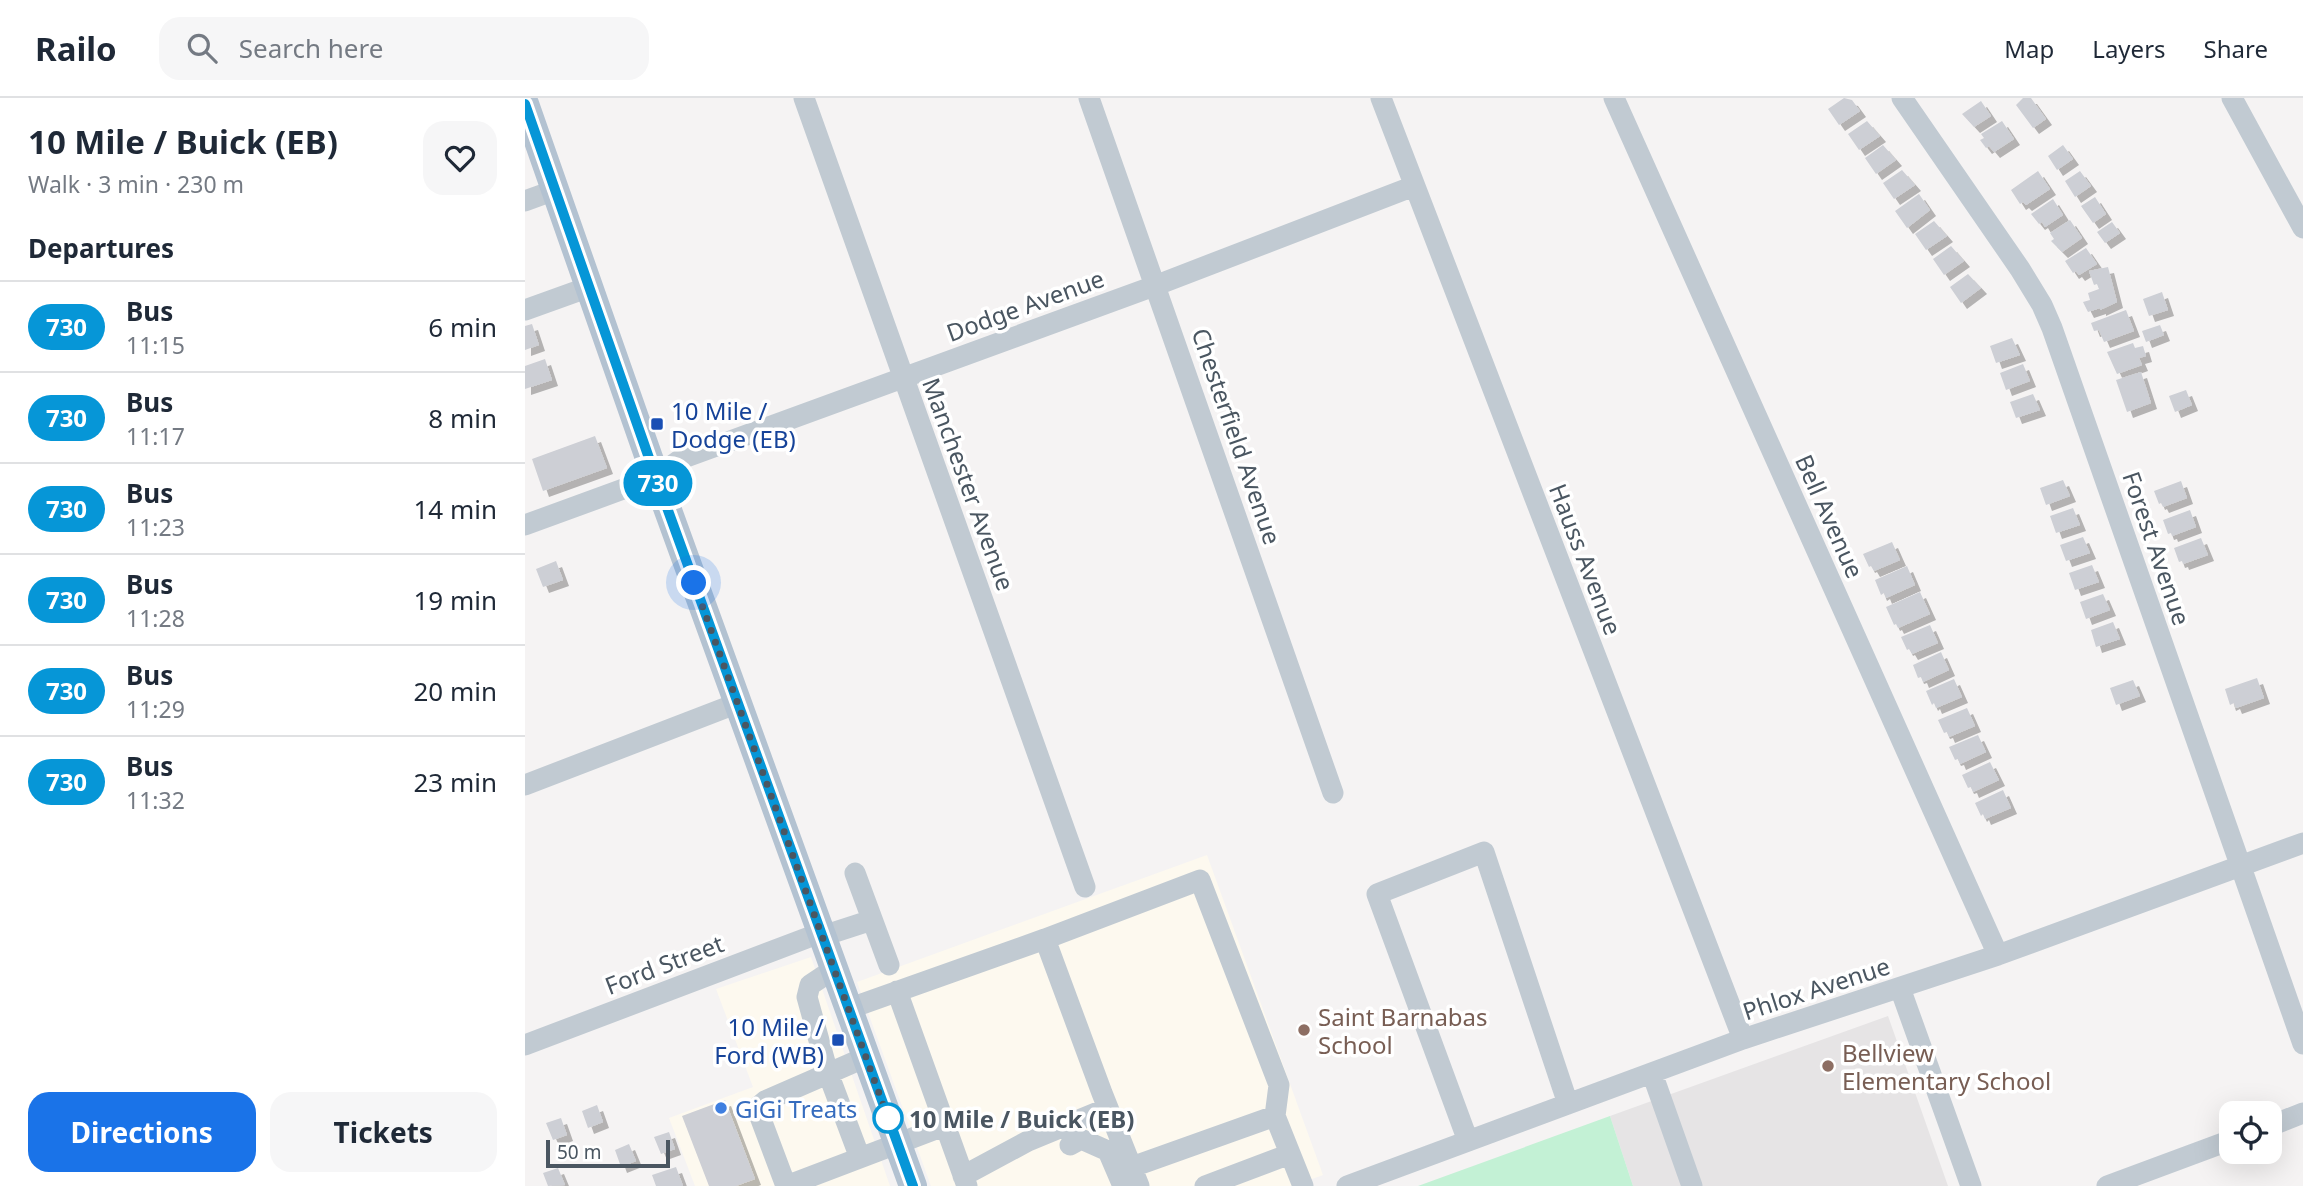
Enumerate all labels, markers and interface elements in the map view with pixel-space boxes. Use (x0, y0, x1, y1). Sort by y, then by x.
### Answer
search box (159, 17, 649, 80)
text: Railo (35, 26, 117, 71)
icon: search (183, 29, 221, 67)
text: Search here (239, 30, 383, 66)
text: Map (2004, 32, 2054, 65)
text: Layers (2092, 32, 2166, 65)
text: Share (2204, 32, 2268, 65)
text: 10 Mile / Buick (EB) (28, 119, 338, 164)
button: heart (423, 121, 497, 195)
text: Walk · 3 min · 230 m (28, 168, 244, 200)
text: Departures (28, 230, 174, 266)
street label: Dodge Avenue (942, 261, 1108, 349)
text: Bus (126, 293, 173, 329)
text: 6 min (428, 309, 497, 345)
text: 730 (46, 310, 87, 343)
street label: Chesterfield Avenue (1185, 324, 1289, 548)
text: 11:15 (126, 329, 185, 361)
street label: Manchester Avenue (915, 373, 1023, 595)
text: Bus (126, 384, 173, 420)
place label: 10 Mile / Dodge (EB) (671, 394, 796, 455)
text: 8 min (428, 400, 497, 436)
text: 730 (46, 401, 87, 434)
marker: 10 Mile / Dodge (EB) (649, 416, 665, 432)
text: 11:17 (126, 420, 185, 452)
street label: Bell Avenue (1788, 449, 1872, 583)
line badge: 730 (618, 460, 698, 506)
text: 730 (637, 466, 679, 499)
street label: Forest Avenue (2115, 467, 2199, 629)
text: Bus (126, 475, 173, 511)
street label: Hauss Avenue (1542, 479, 1630, 639)
text: 14 min (413, 491, 497, 527)
text: 730 (46, 492, 87, 525)
text: 11:23 (126, 511, 185, 543)
your location (676, 565, 711, 600)
text: Bus (126, 566, 173, 602)
text: 19 min (413, 582, 497, 618)
text: 730 (46, 583, 87, 616)
text: 11:28 (126, 602, 185, 634)
text: Bus (126, 657, 173, 693)
text: 20 min (413, 673, 497, 709)
text: 730 (46, 674, 87, 707)
text: 11:29 (126, 693, 185, 725)
text: Bus (126, 748, 173, 784)
text: 23 min (413, 764, 497, 800)
text: 730 (46, 765, 87, 798)
text: 11:32 (126, 784, 185, 816)
street label: Ford Street (600, 926, 728, 1002)
street label: Phlox Avenue (1738, 949, 1894, 1027)
place label: Saint Barnabas School (1318, 1000, 1488, 1061)
place label: 10 Mile / Ford (WB) (714, 1010, 824, 1071)
marker: Saint Barnabas School (1296, 1022, 1312, 1038)
marker: 10 Mile / Ford (WB) (830, 1032, 846, 1048)
place label: Bellview Elementary School (1842, 1036, 2051, 1097)
marker: Bellview Elementary School (1820, 1058, 1836, 1074)
button: Directions (28, 1092, 256, 1172)
button: Tickets (270, 1092, 497, 1172)
place label: GiGi Treats (735, 1092, 857, 1125)
marker: GiGi Treats (713, 1100, 729, 1116)
map controls (2219, 1101, 2282, 1164)
button: locate (2219, 1101, 2282, 1164)
place label: 10 Mile / Buick (EB) (909, 1102, 1134, 1135)
marker: 10 Mile / Buick (EB) (873, 1103, 903, 1133)
scale bar (546, 1137, 670, 1169)
text: 50 m (557, 1139, 601, 1165)

